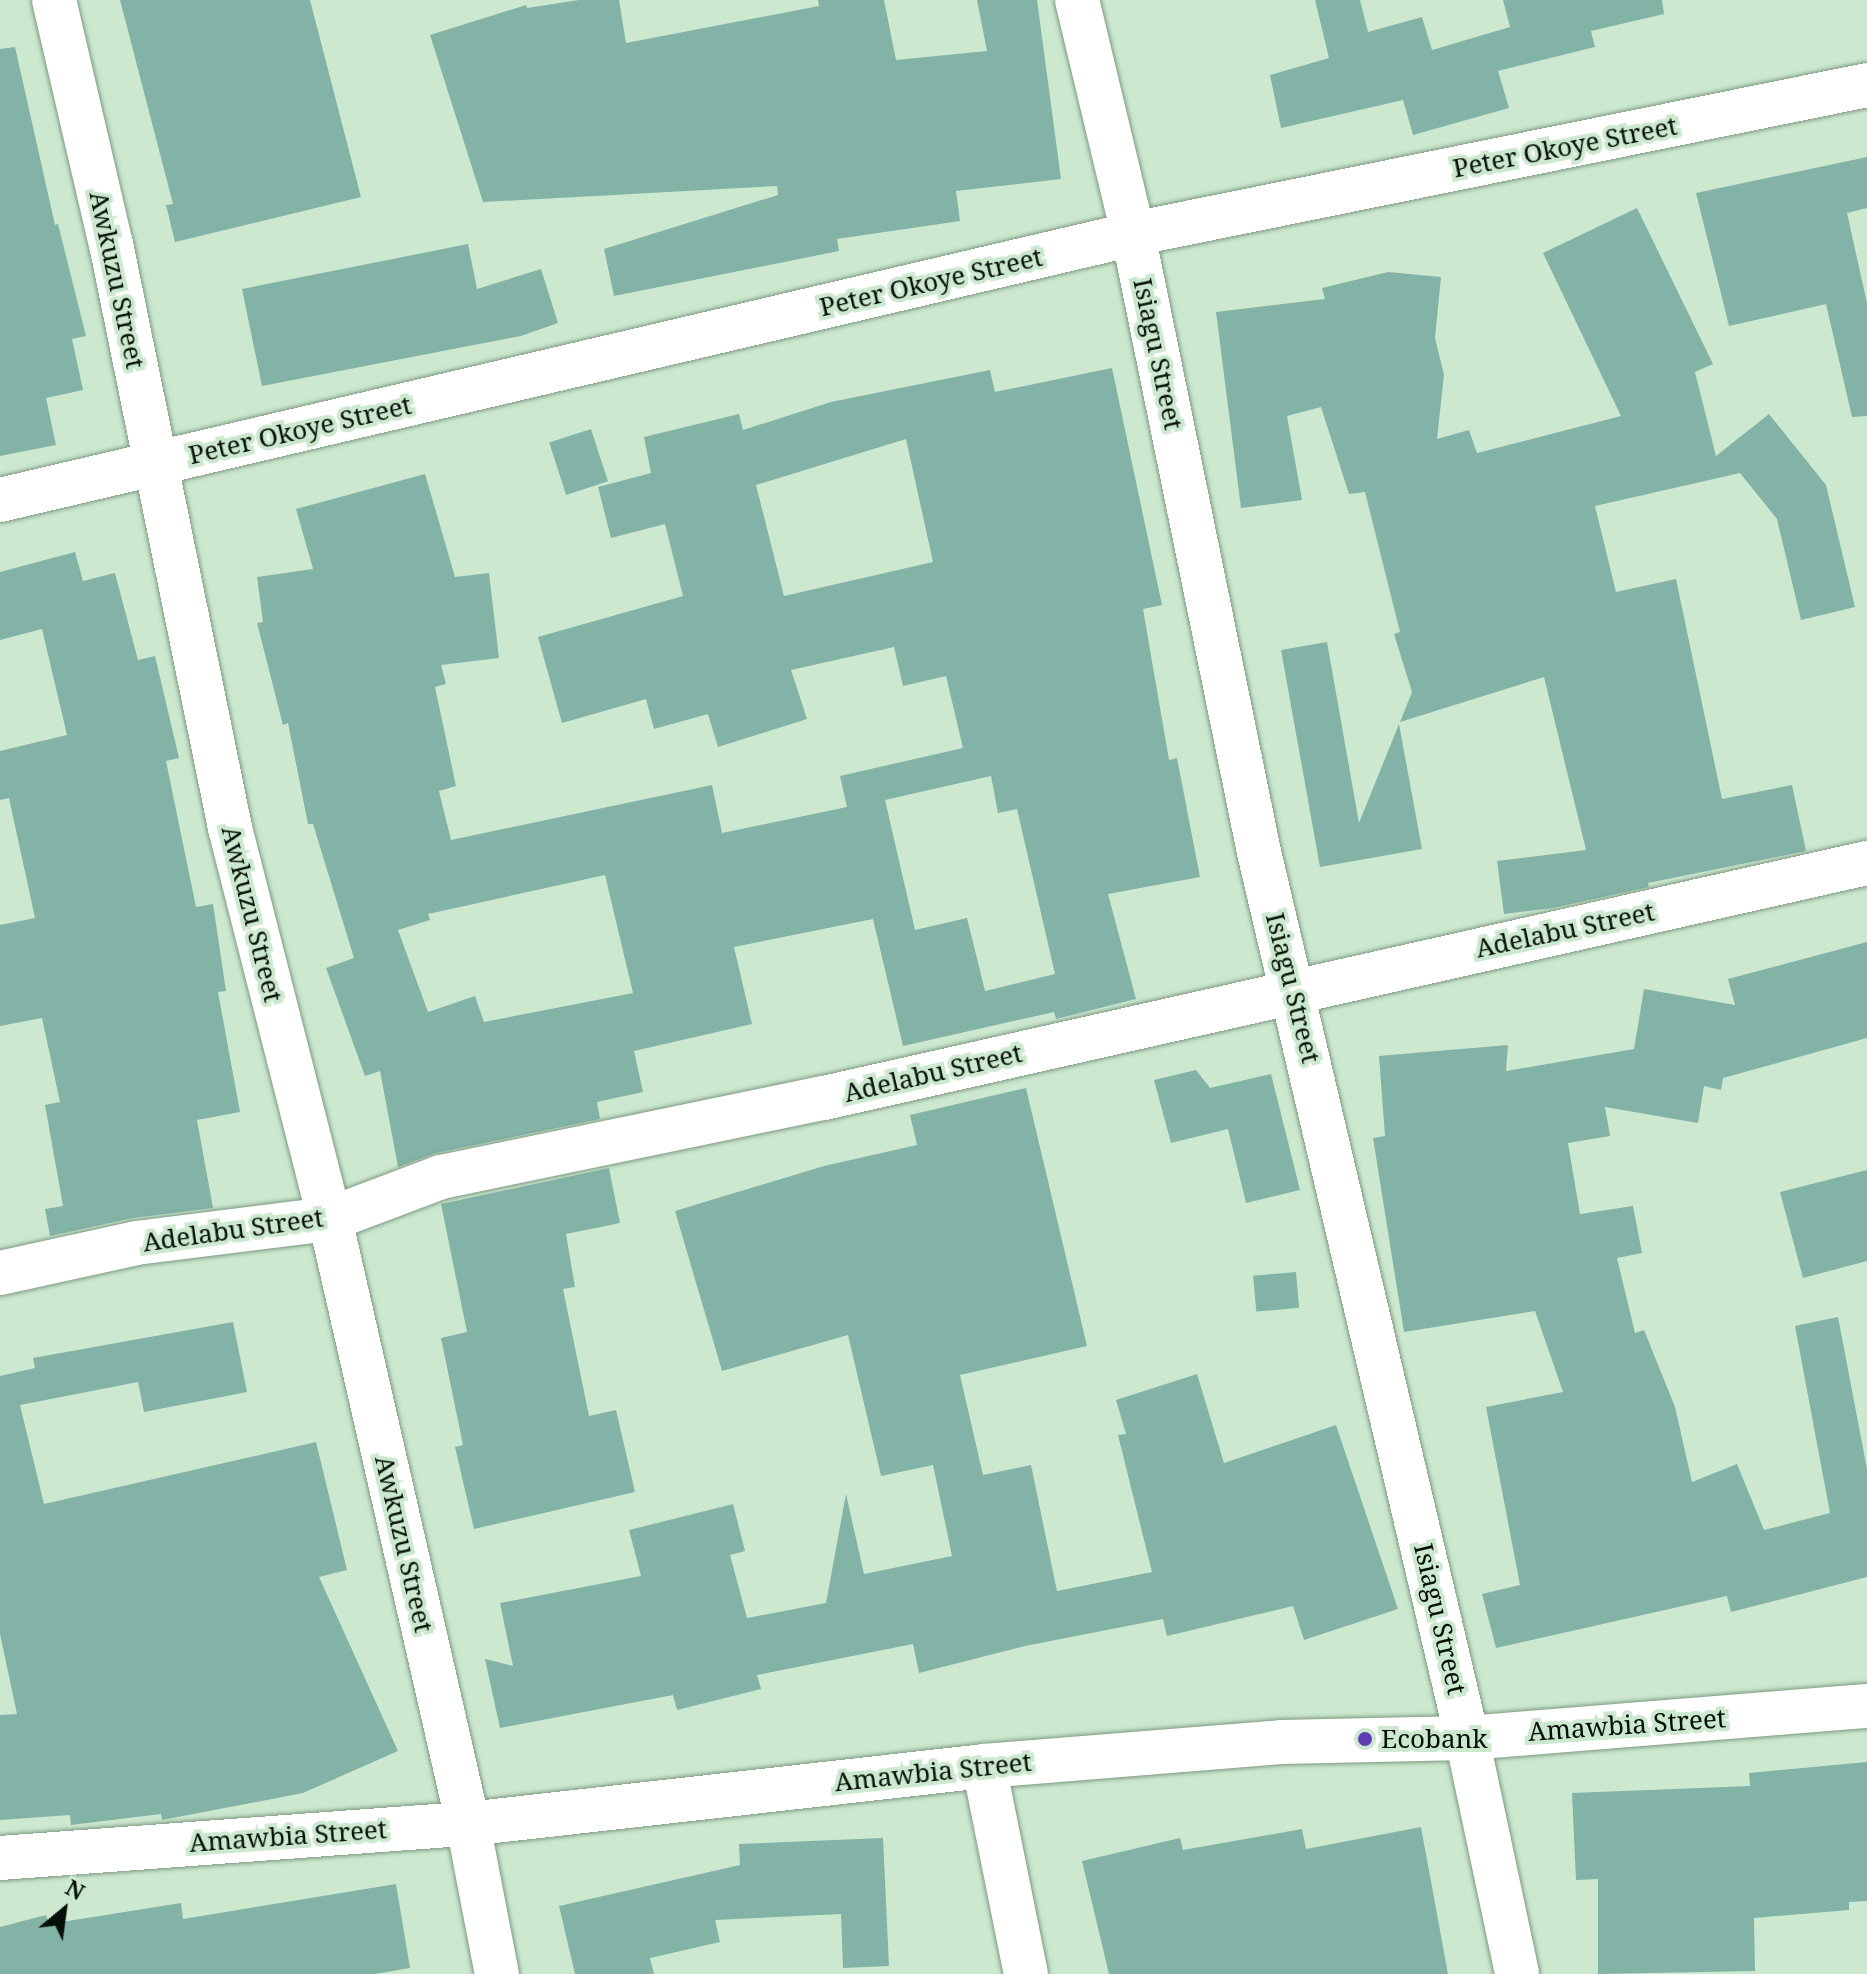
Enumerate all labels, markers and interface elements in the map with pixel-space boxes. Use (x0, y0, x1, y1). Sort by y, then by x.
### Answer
street label: Peter Okoye Street (1450, 110, 1680, 184)
street label: Awkuzu Street (83, 188, 151, 372)
street label: Peter Okoye Street (816, 241, 1046, 323)
street label: Isiagu Street (1127, 275, 1189, 433)
street label: Peter Okoye Street (185, 389, 415, 471)
street label: Awkuzu Street (215, 823, 289, 1005)
street label: Adelabu Street (1473, 896, 1657, 964)
street label: Isiagu Street (1259, 910, 1327, 1066)
street label: Adelabu Street (841, 1037, 1025, 1109)
street label: Adelabu Street (141, 1202, 325, 1258)
street label: Awkuzu Street (368, 1452, 440, 1636)
street label: Isiagu Street (1407, 1540, 1473, 1698)
street label: Amawbia Street (1527, 1703, 1727, 1747)
place label: Ecobank (1381, 1723, 1488, 1755)
marker: Ecobank (1356, 1730, 1374, 1748)
street label: Amawbia Street (833, 1746, 1033, 1798)
street label: Amawbia Street (188, 1814, 388, 1858)
north arrow (24, 1870, 104, 1950)
text: N (61, 1872, 90, 1906)

